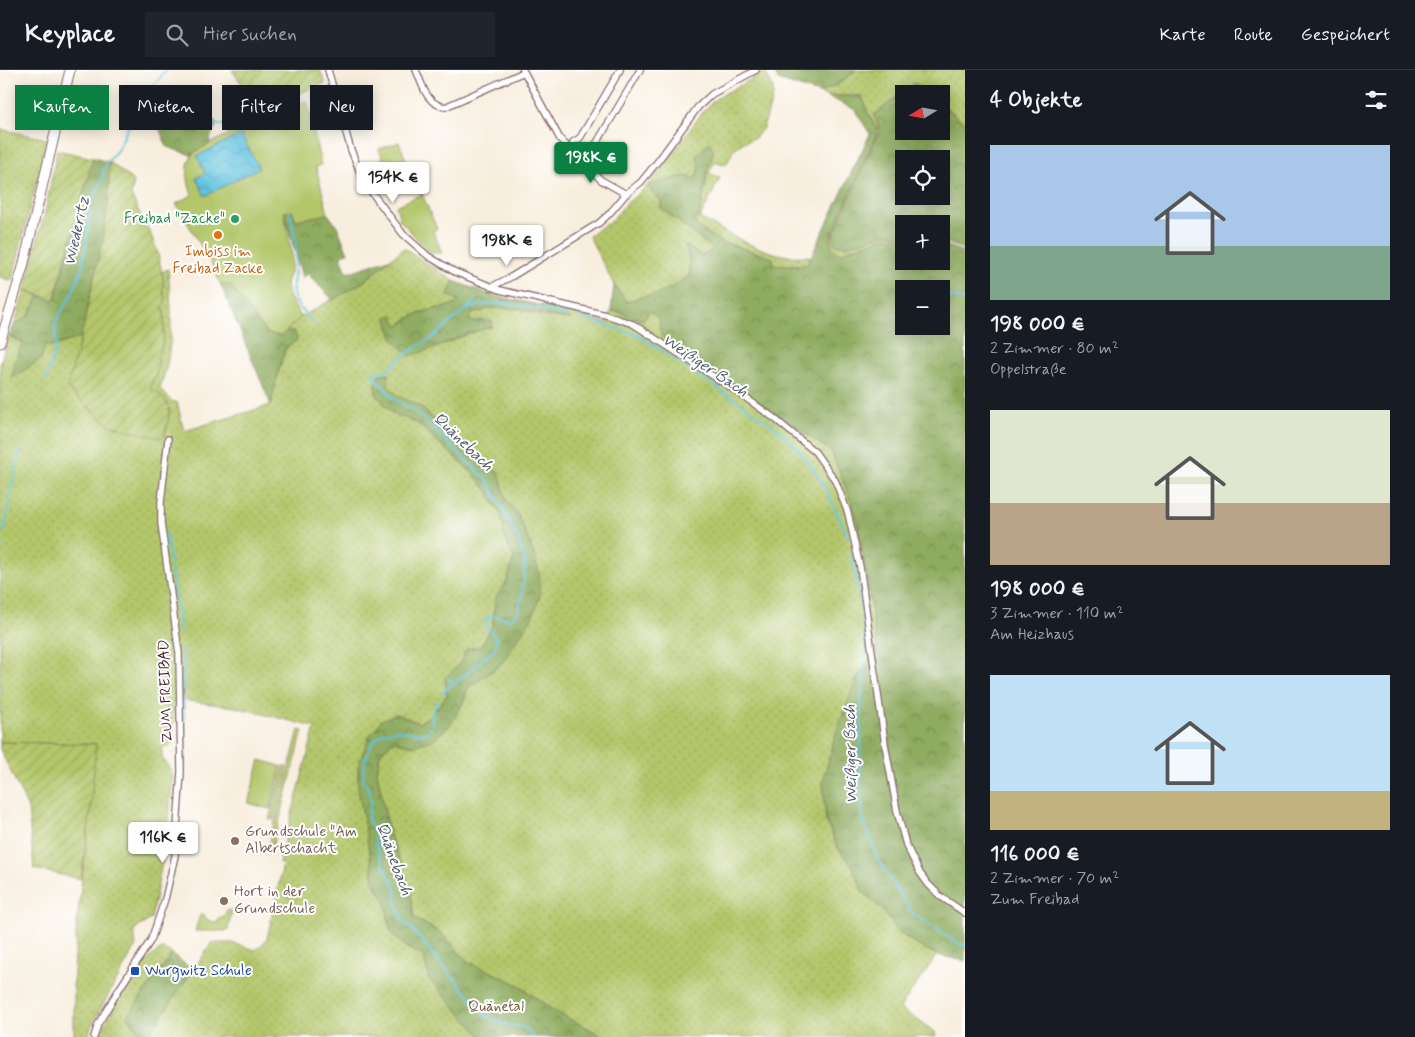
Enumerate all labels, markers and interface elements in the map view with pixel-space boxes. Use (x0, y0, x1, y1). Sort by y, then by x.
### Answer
search box (145, 12, 495, 57)
text: Keyplace (25, 19, 115, 50)
icon: search (163, 21, 191, 49)
text: Hier suchen (203, 22, 297, 47)
text: Karte (1160, 23, 1206, 47)
text: Route (1234, 23, 1273, 47)
text: Gespeichert (1301, 23, 1390, 47)
chip: Kaufen (15, 85, 109, 130)
chip: Mieten (119, 85, 212, 130)
chip: Filter (222, 85, 300, 130)
chip: Neu (310, 85, 373, 130)
north arrow (895, 85, 950, 140)
map controls (895, 85, 950, 335)
text: 4 Objekte (990, 86, 1082, 114)
icon: filters (1362, 86, 1390, 114)
pin: 198K € (550, 142, 632, 184)
text: 198K € (565, 147, 617, 168)
button: locate (895, 150, 950, 205)
pin: 154K € (352, 162, 434, 204)
text: 154K € (367, 167, 419, 188)
icon: home (1145, 178, 1235, 268)
water label: Wiederitz (59, 194, 95, 267)
place label: Freibad "Zacke" (124, 209, 225, 229)
marker: Freibad "Zacke" (229, 213, 241, 225)
button: + (895, 215, 950, 270)
pin: 198K € (466, 224, 548, 267)
marker: Imbiss im Freibad Zacke (212, 229, 224, 241)
text: 198K € (481, 230, 533, 251)
place label: Imbiss im Freibad Zacke (173, 242, 263, 279)
button: − (895, 280, 950, 335)
text: 198 000 € (990, 310, 1085, 338)
water label: Weißiger Bach (658, 330, 752, 403)
text: 2 Zimmer · 80 m² (990, 338, 1119, 359)
text: Oppelstraße (990, 359, 1067, 380)
water label: Quänebach (428, 408, 498, 476)
icon: home (1145, 443, 1235, 533)
text: 198 000 € (990, 575, 1085, 603)
text: 3 Zimmer · 110 m² (990, 603, 1124, 624)
text: Am Heizhaus (990, 624, 1074, 645)
street label: ZUM FREIBAD (154, 639, 178, 743)
water label: Weißiger Bach (840, 704, 862, 804)
icon: home (1145, 708, 1235, 798)
water label: Quänebach (371, 820, 417, 899)
pin: 116K € (122, 822, 204, 864)
place label: Grundschule "Am Albertschacht (245, 822, 357, 859)
text: 116K € (139, 827, 187, 848)
marker: Grundschule "Am Albertschacht (229, 835, 241, 847)
text: 116 000 € (990, 840, 1080, 868)
text: 2 Zimmer · 70 m² (990, 868, 1119, 889)
place label: Hort in der Grundschule (234, 882, 315, 919)
text: Zum Freibad (990, 889, 1079, 910)
marker: Hort in der Grundschule (218, 895, 230, 907)
place label: Wurgwitz Schule (145, 961, 252, 982)
marker: Wurgwitz Schule (129, 965, 141, 977)
park label: Quänetal (468, 997, 524, 1017)

